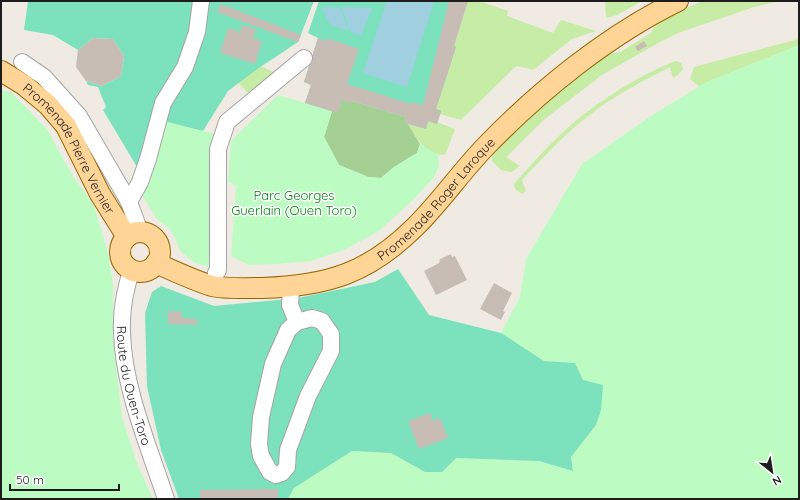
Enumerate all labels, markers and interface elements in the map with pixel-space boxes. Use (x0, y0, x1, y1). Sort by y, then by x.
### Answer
street label: Promenade Pierre Vernier (20, 80, 118, 217)
street label: Promenade Roger Laroque (374, 134, 498, 264)
park label: Parc Georges Guerlain (Ouen Toro) (231, 187, 357, 218)
street label: Route du Ouen-Toro (114, 325, 155, 448)
north arrow (752, 452, 792, 492)
scale bar (10, 466, 119, 492)
text: 50 m (16, 472, 44, 487)
text: N (770, 473, 784, 489)

